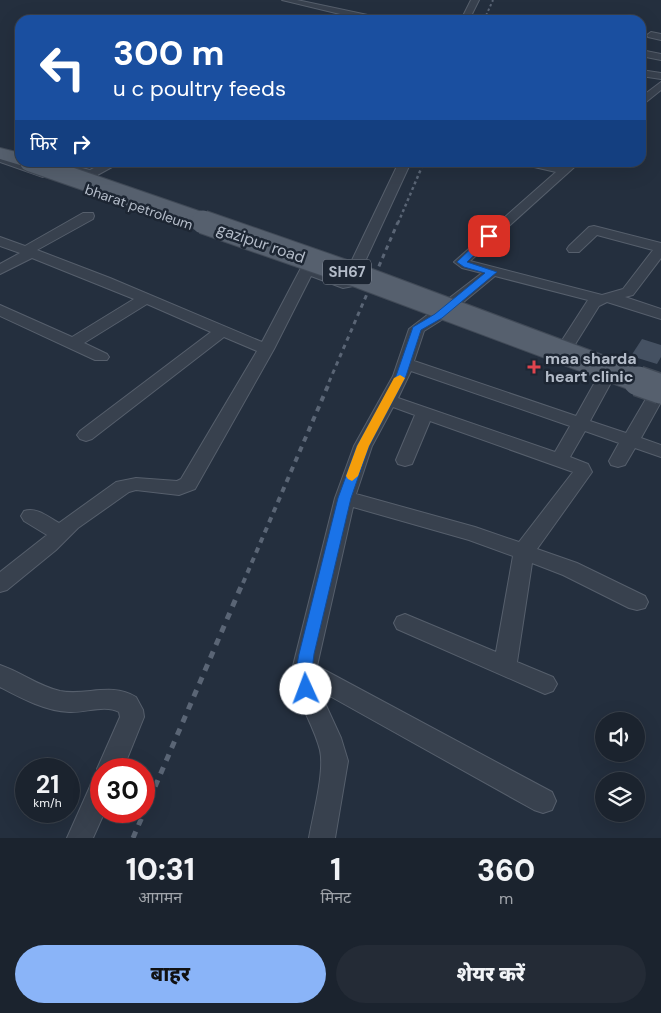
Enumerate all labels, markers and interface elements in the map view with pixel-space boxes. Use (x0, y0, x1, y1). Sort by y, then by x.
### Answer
text: 300 m (113, 30, 225, 76)
icon: left (30, 35, 95, 100)
text: u c poultry feeds (113, 74, 286, 103)
icon: right (67, 130, 95, 158)
text: फिर (30, 131, 57, 156)
street label: bharat petroleum (83, 180, 195, 234)
pin (468, 215, 510, 257)
street label: gazipur road (214, 218, 308, 268)
icon: arrive (475, 222, 503, 250)
road number: SH67 (323, 260, 371, 284)
place label: maa sharda heart clinic (545, 348, 637, 387)
marker: maa sharda heart clinic (527, 360, 541, 374)
position arrow (279, 662, 331, 714)
map controls (595, 712, 645, 822)
button: sound (595, 712, 645, 762)
speed limit sign: 30 (90, 758, 155, 823)
text: 21 (36, 768, 59, 801)
button: layers (595, 772, 645, 822)
text: km/h (33, 795, 62, 811)
text: 10:31 (126, 850, 195, 889)
text: 1 (330, 850, 341, 889)
text: 360 (477, 851, 535, 890)
text: आगमन (138, 887, 182, 908)
text: मिनट (321, 887, 351, 908)
text: m (499, 888, 513, 909)
button: बाहर (15, 945, 326, 1003)
button: शेयर करें (336, 945, 646, 1003)

